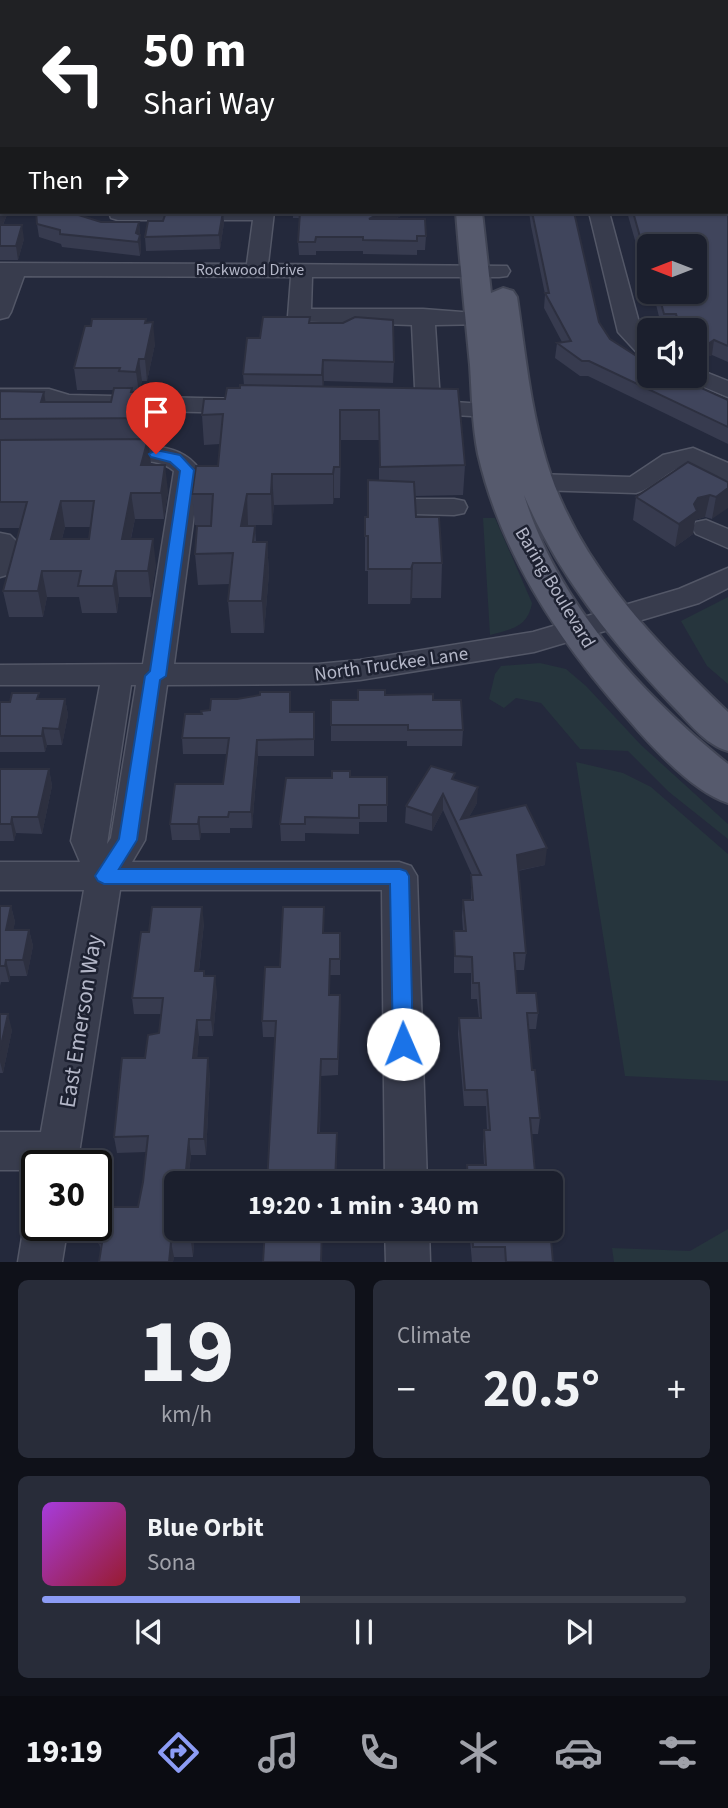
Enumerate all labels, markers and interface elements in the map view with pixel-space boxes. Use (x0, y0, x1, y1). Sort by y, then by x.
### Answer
text: 50 m (143, 16, 247, 86)
icon: left (28, 28, 119, 119)
text: Shari Way (143, 81, 275, 127)
icon: right (97, 161, 135, 199)
text: Then (28, 162, 83, 199)
north arrow (637, 234, 707, 304)
map controls (637, 234, 707, 388)
street label: Rockwood Drive (196, 259, 304, 281)
button: sound (637, 318, 707, 388)
pin (126, 382, 186, 454)
icon: arrive (137, 393, 175, 431)
street label: Baring Boulevard (508, 522, 602, 653)
street label: North Truckee Lane (313, 640, 470, 689)
street label: East Emerson Way (51, 932, 111, 1110)
position arrow (366, 1007, 440, 1081)
speed limit sign: 30 (21, 1150, 112, 1241)
text: 19:20 · 1 min · 340 m (248, 1187, 479, 1224)
text: 19 (138, 1288, 235, 1417)
text: Climate (397, 1319, 471, 1352)
text: 20.5° (483, 1353, 600, 1427)
text: − (397, 1363, 416, 1417)
text: + (667, 1363, 686, 1417)
text: km/h (161, 1398, 212, 1431)
text: Blue Orbit (147, 1509, 264, 1546)
text: Sona (147, 1546, 196, 1579)
icon: previous (130, 1613, 168, 1651)
icon: pause (345, 1613, 383, 1651)
icon: next (560, 1613, 598, 1651)
icon: directions (154, 1728, 203, 1777)
icon: music (254, 1728, 303, 1777)
icon: phone (354, 1728, 403, 1777)
icon: climate (454, 1728, 503, 1777)
icon: car (554, 1728, 603, 1777)
icon: filters (653, 1728, 702, 1777)
text: 19:19 (25, 1729, 103, 1775)

